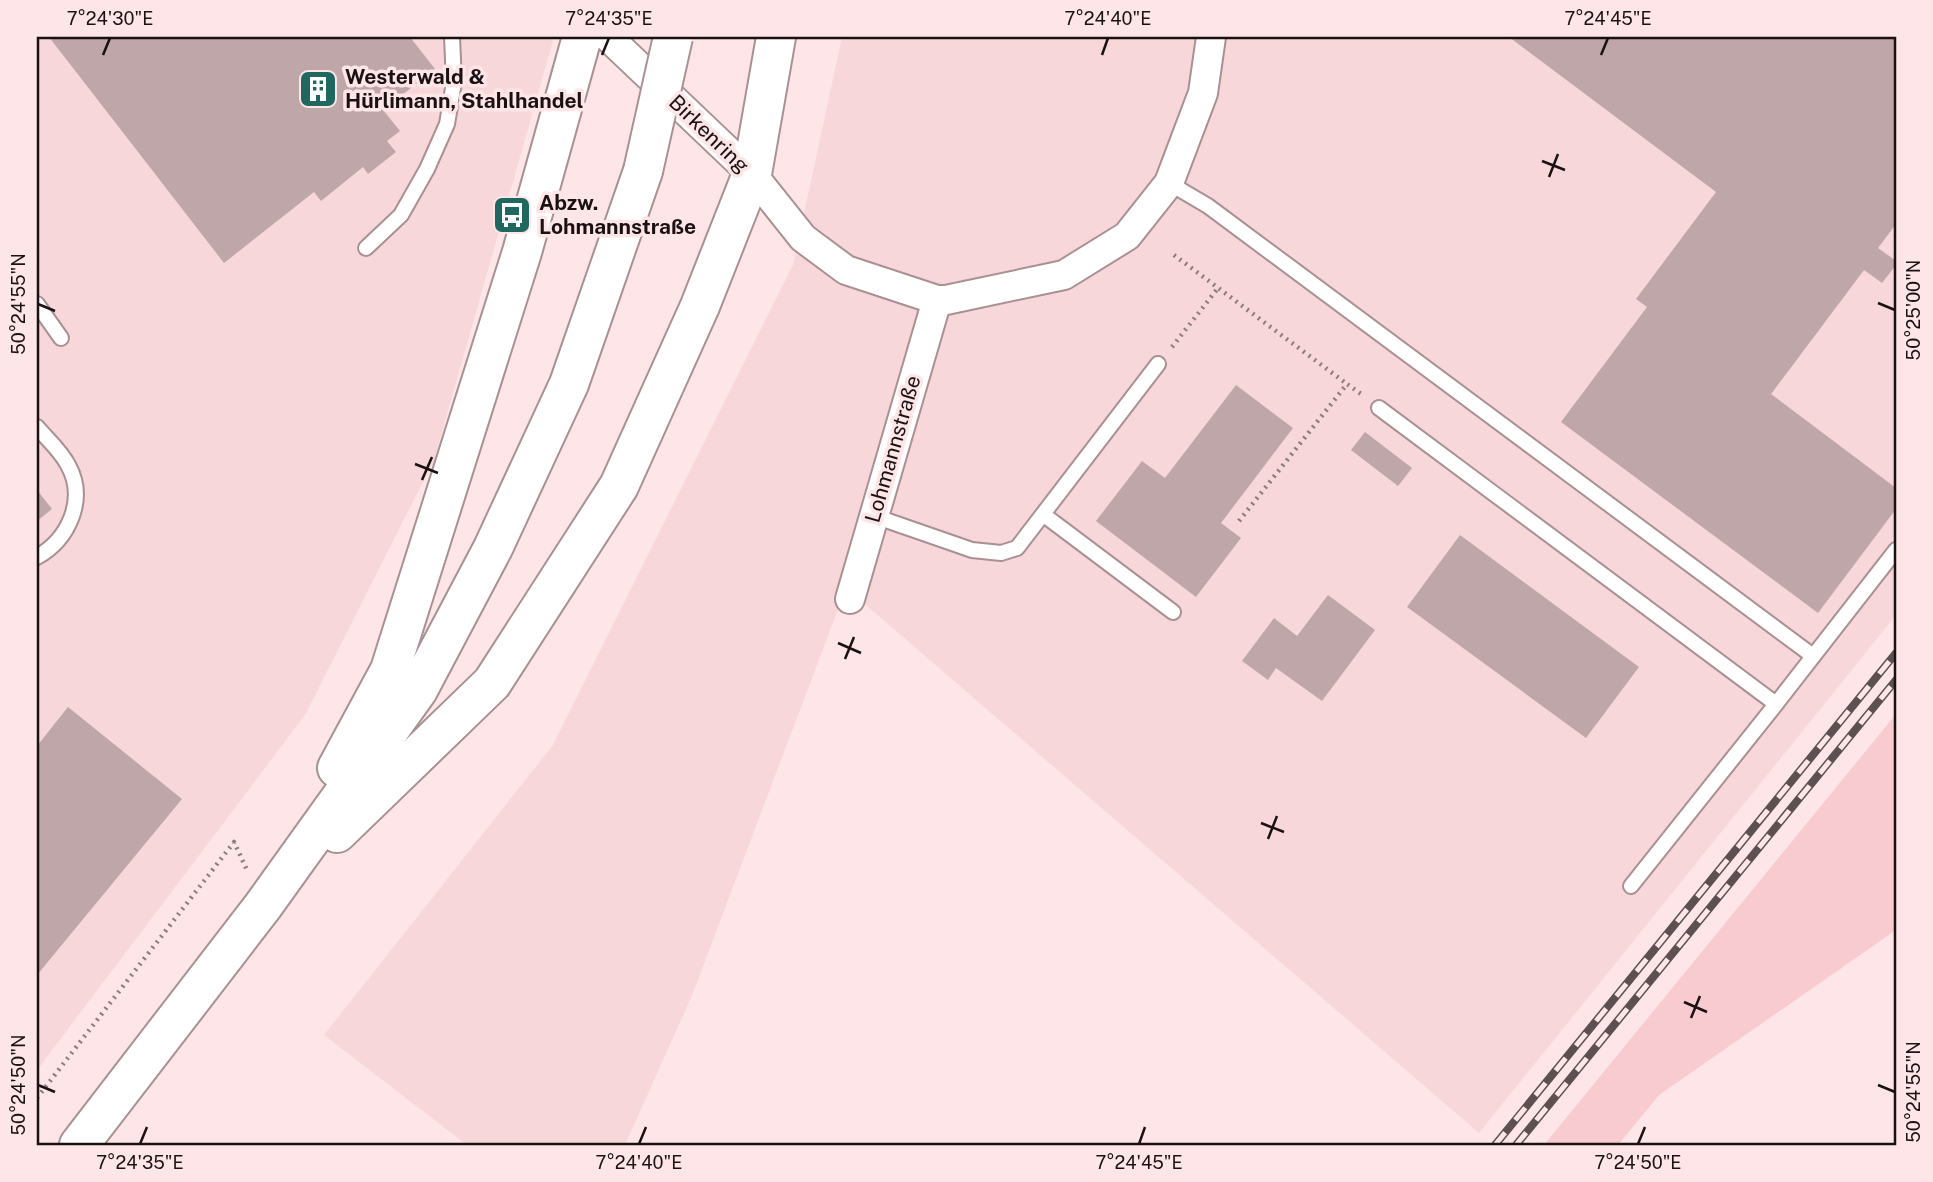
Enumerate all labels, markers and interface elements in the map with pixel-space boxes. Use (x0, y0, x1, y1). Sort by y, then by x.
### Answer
text: 7°24'30"E (67, 8, 153, 29)
text: 7°24'35"E (565, 8, 653, 29)
text: 7°24'40"E (1065, 8, 1151, 29)
text: 7°24'45"E (1564, 8, 1652, 29)
place label: Westerwald & Hürlimann, Stahlhandel (345, 64, 584, 113)
building icon: Westerwald & Hürlimann, Stahlhandel (297, 68, 339, 110)
street label: Birkenring (664, 89, 755, 178)
place label: Abzw. Lohmannstraße (539, 190, 696, 239)
bus stop icon: Abzw. Lohmannstraße (491, 194, 533, 236)
text: 50°24'55"N (8, 253, 29, 355)
text: 50°25'00"N (1903, 260, 1924, 360)
street label: Lohmannstraße (860, 372, 925, 525)
text: 50°24'50"N (8, 1034, 29, 1136)
text: 50°24'55"N (1903, 1041, 1924, 1143)
text: 7°24'35"E (96, 1152, 184, 1173)
text: 7°24'40"E (596, 1152, 682, 1173)
text: 7°24'45"E (1095, 1152, 1183, 1173)
text: 7°24'50"E (1594, 1152, 1682, 1173)

